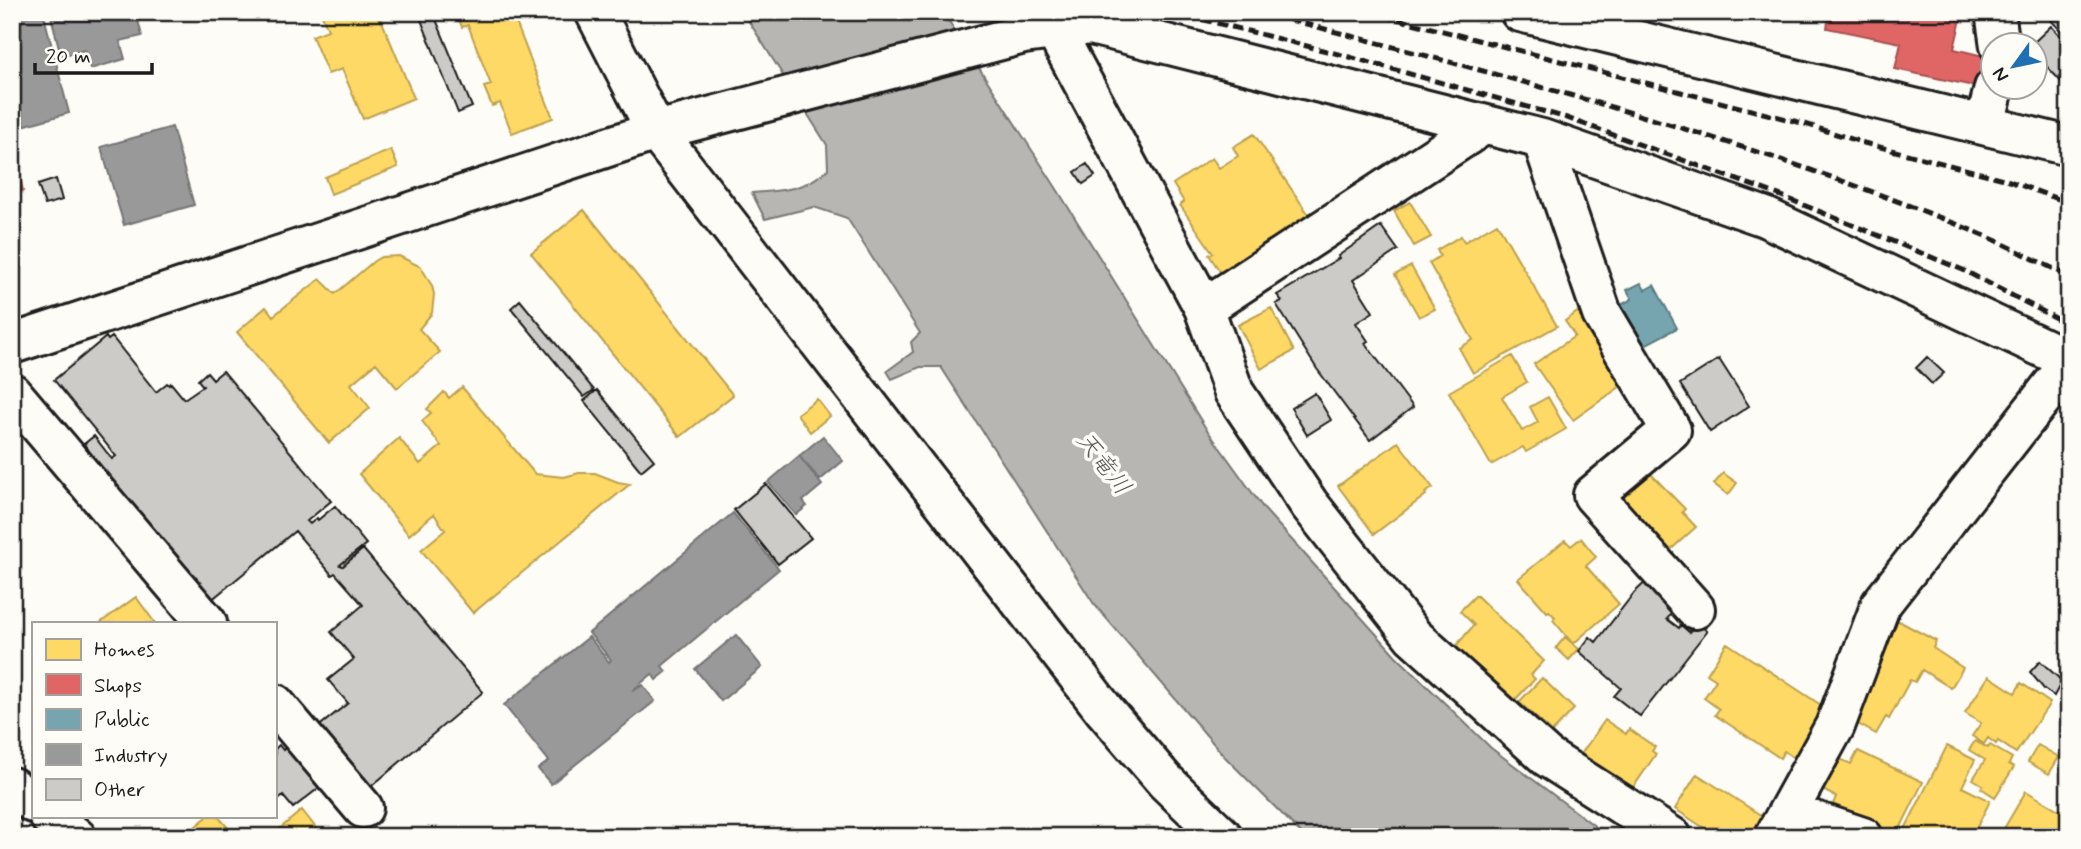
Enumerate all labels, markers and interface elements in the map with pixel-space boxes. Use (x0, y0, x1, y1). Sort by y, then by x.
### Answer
scale bar (35, 32, 152, 76)
north arrow (1980, 32, 2050, 102)
text: 20 m (46, 43, 91, 71)
text: N (1987, 62, 2015, 87)
water label: 天竜川 (1068, 426, 1137, 502)
legend (32, 622, 276, 818)
text: Homes (94, 636, 154, 664)
text: Shops (94, 672, 142, 700)
text: Public (94, 706, 150, 734)
text: Industry (94, 742, 168, 770)
text: Other (94, 776, 145, 804)

